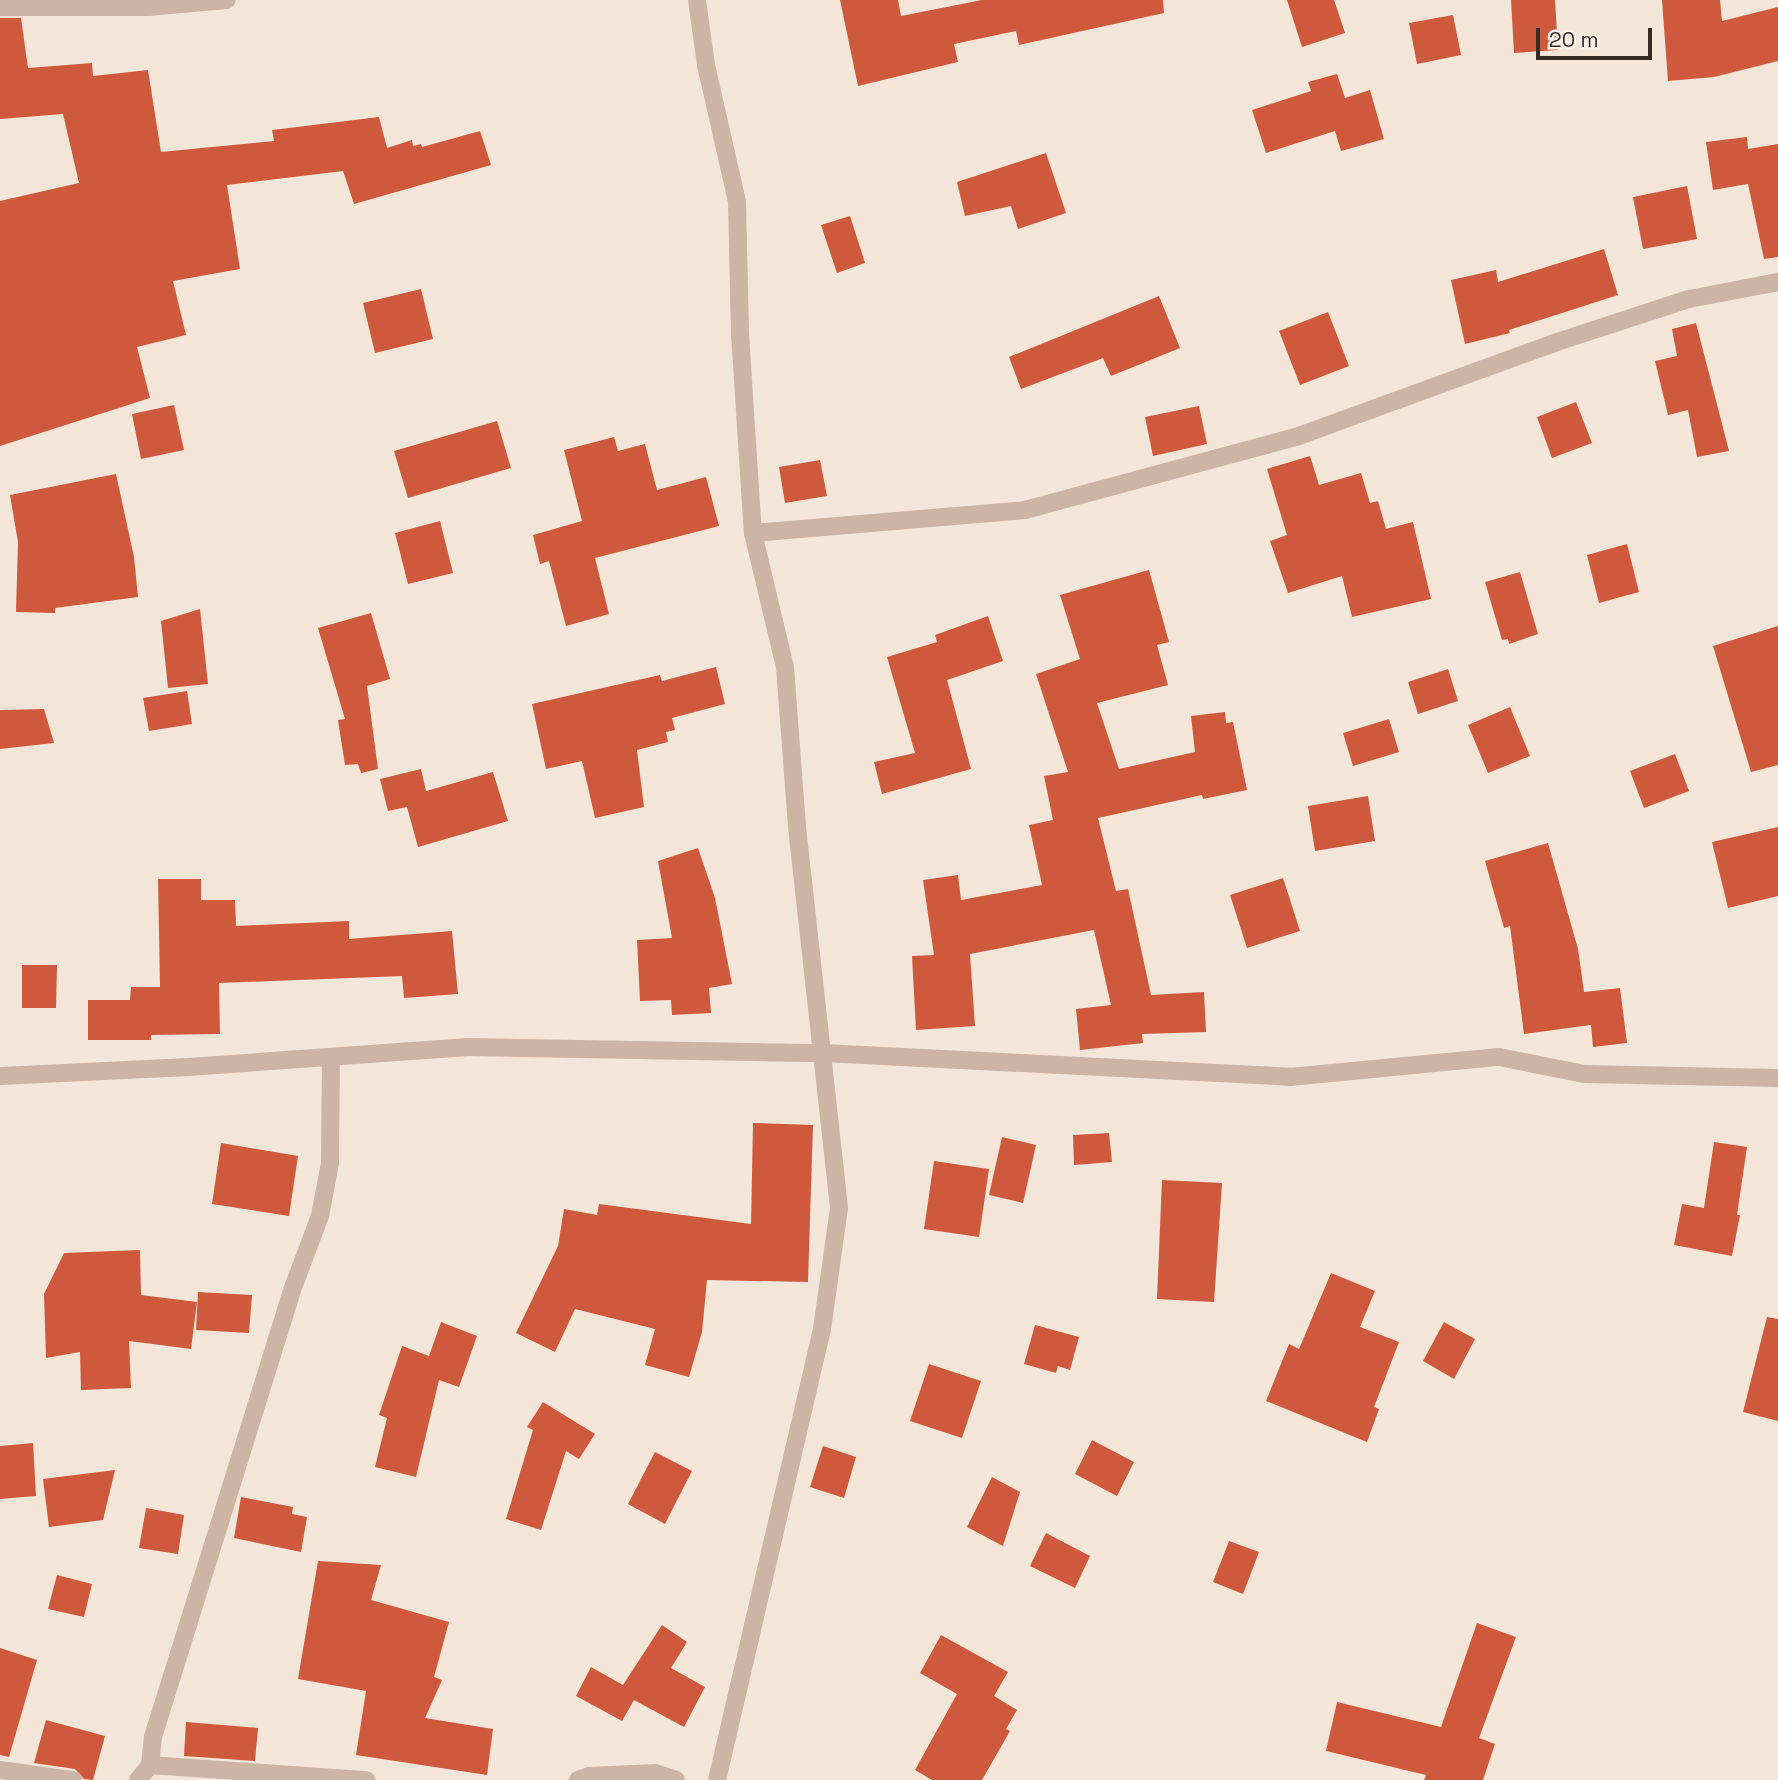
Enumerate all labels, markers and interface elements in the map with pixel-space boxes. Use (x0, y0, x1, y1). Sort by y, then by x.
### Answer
scale bar (1540, 14, 1656, 58)
text: 20 m (1549, 26, 1599, 53)

